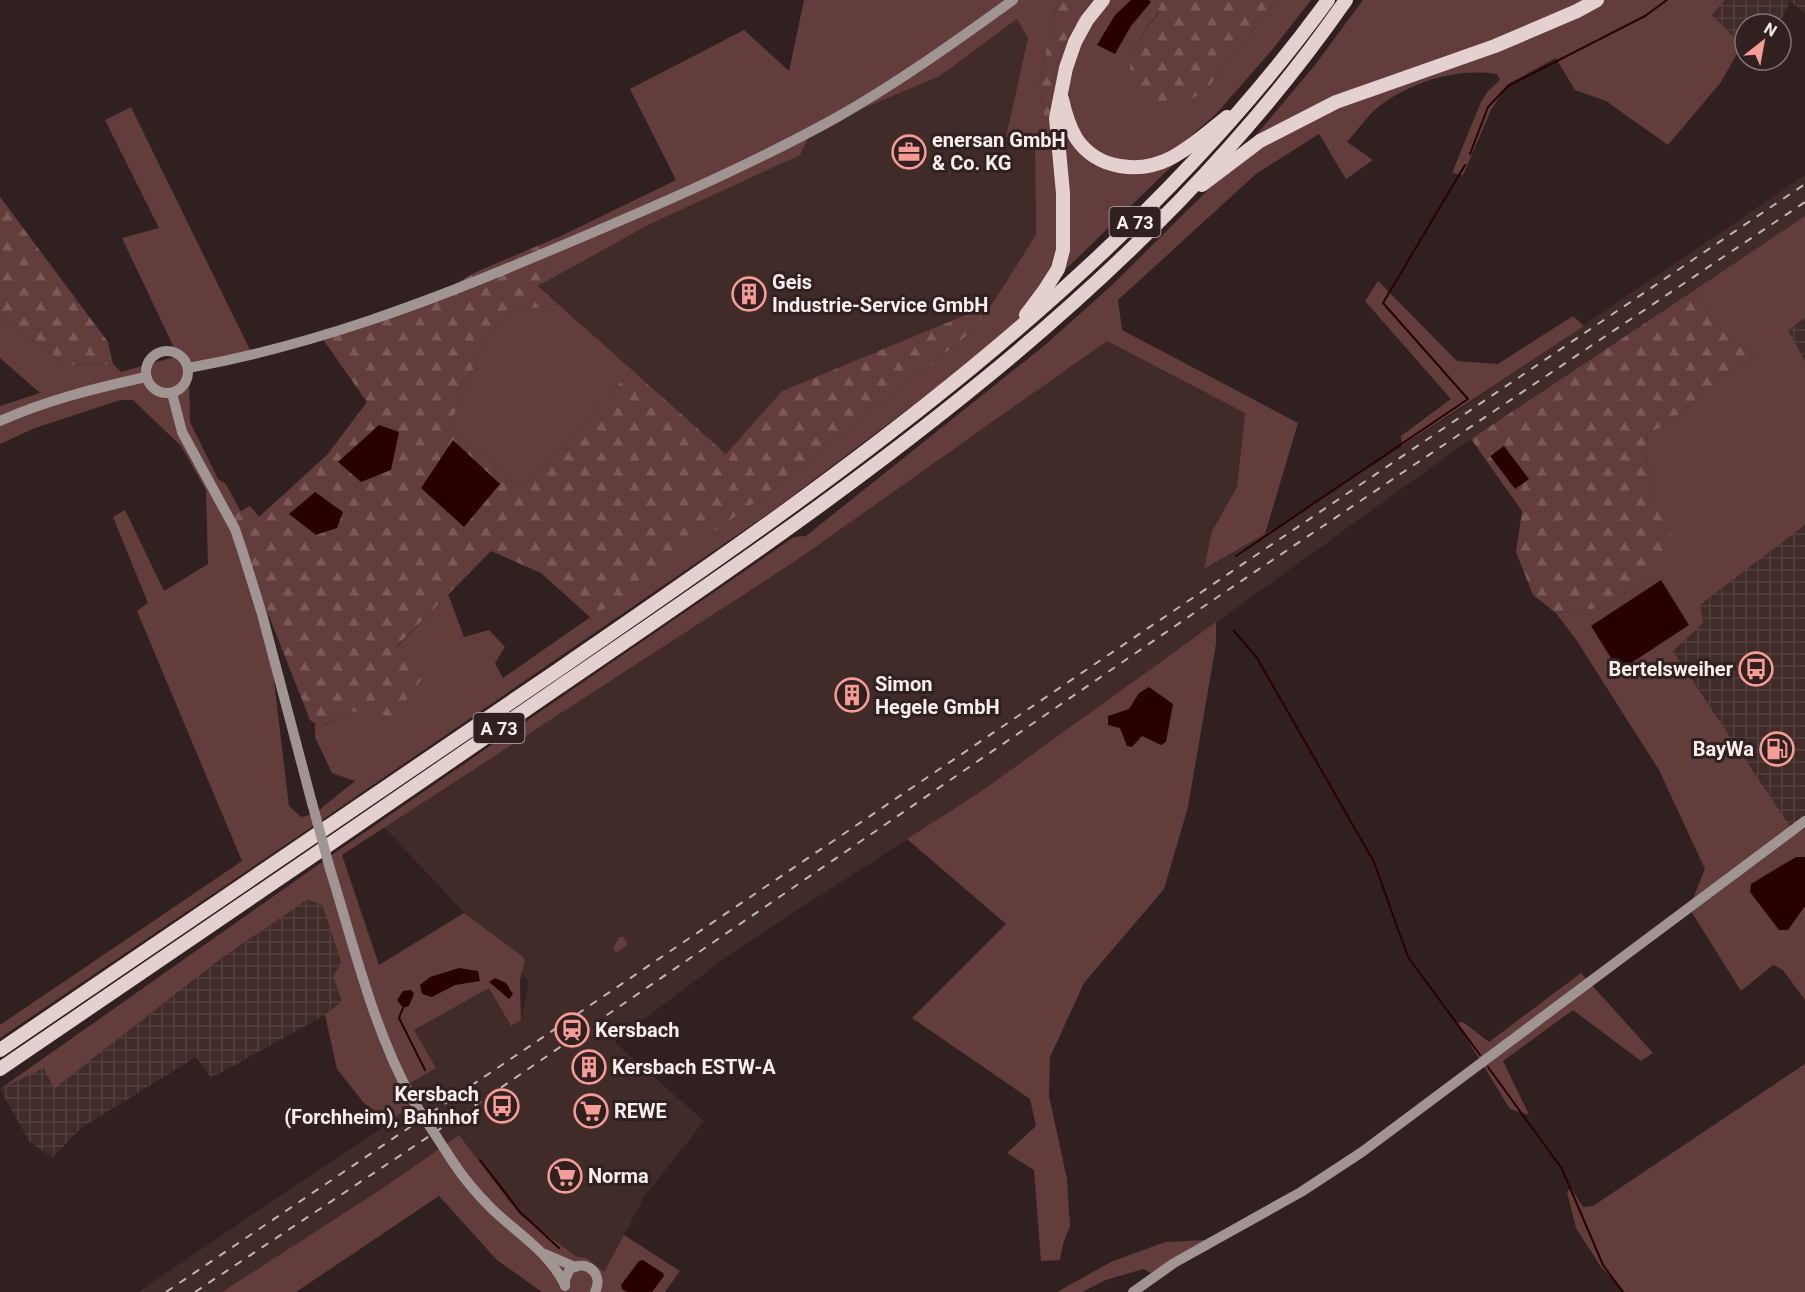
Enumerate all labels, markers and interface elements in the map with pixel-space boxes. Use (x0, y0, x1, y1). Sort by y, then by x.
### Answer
north arrow (1733, 12, 1793, 72)
text: N (1761, 19, 1780, 41)
place label: enersan GmbH & Co. KG (932, 128, 1066, 175)
office icon: enersan GmbH & Co. KG (891, 134, 927, 170)
road number: A 73 (1110, 207, 1160, 237)
place label: Geis Industrie-Service GmbH (772, 270, 988, 317)
building icon: Geis Industrie-Service GmbH (731, 276, 767, 312)
bus stop icon: Bertelsweiher (1738, 651, 1774, 687)
place label: Bertelsweiher (1608, 657, 1734, 681)
place label: Simon Hegele GmbH (875, 672, 1000, 719)
building icon: Simon Hegele GmbH (834, 677, 870, 713)
road number: A 73 (474, 713, 524, 743)
fuel station icon: BayWa (1759, 731, 1795, 767)
place label: BayWa (1693, 737, 1754, 761)
station icon: Kersbach (554, 1012, 590, 1048)
place label: Kersbach (595, 1018, 679, 1042)
building icon: Kersbach ESTW-A (571, 1049, 607, 1085)
place label: Kersbach ESTW-A (612, 1055, 776, 1079)
place label: Kersbach (Forchheim), Bahnhof (284, 1082, 480, 1129)
bus stop icon: Kersbach (Forchheim), Bahnhof (484, 1088, 520, 1124)
supermarket icon: REWE (573, 1093, 609, 1129)
place label: REWE (614, 1099, 667, 1123)
supermarket icon: Norma (547, 1158, 583, 1194)
place label: Norma (588, 1164, 649, 1188)

